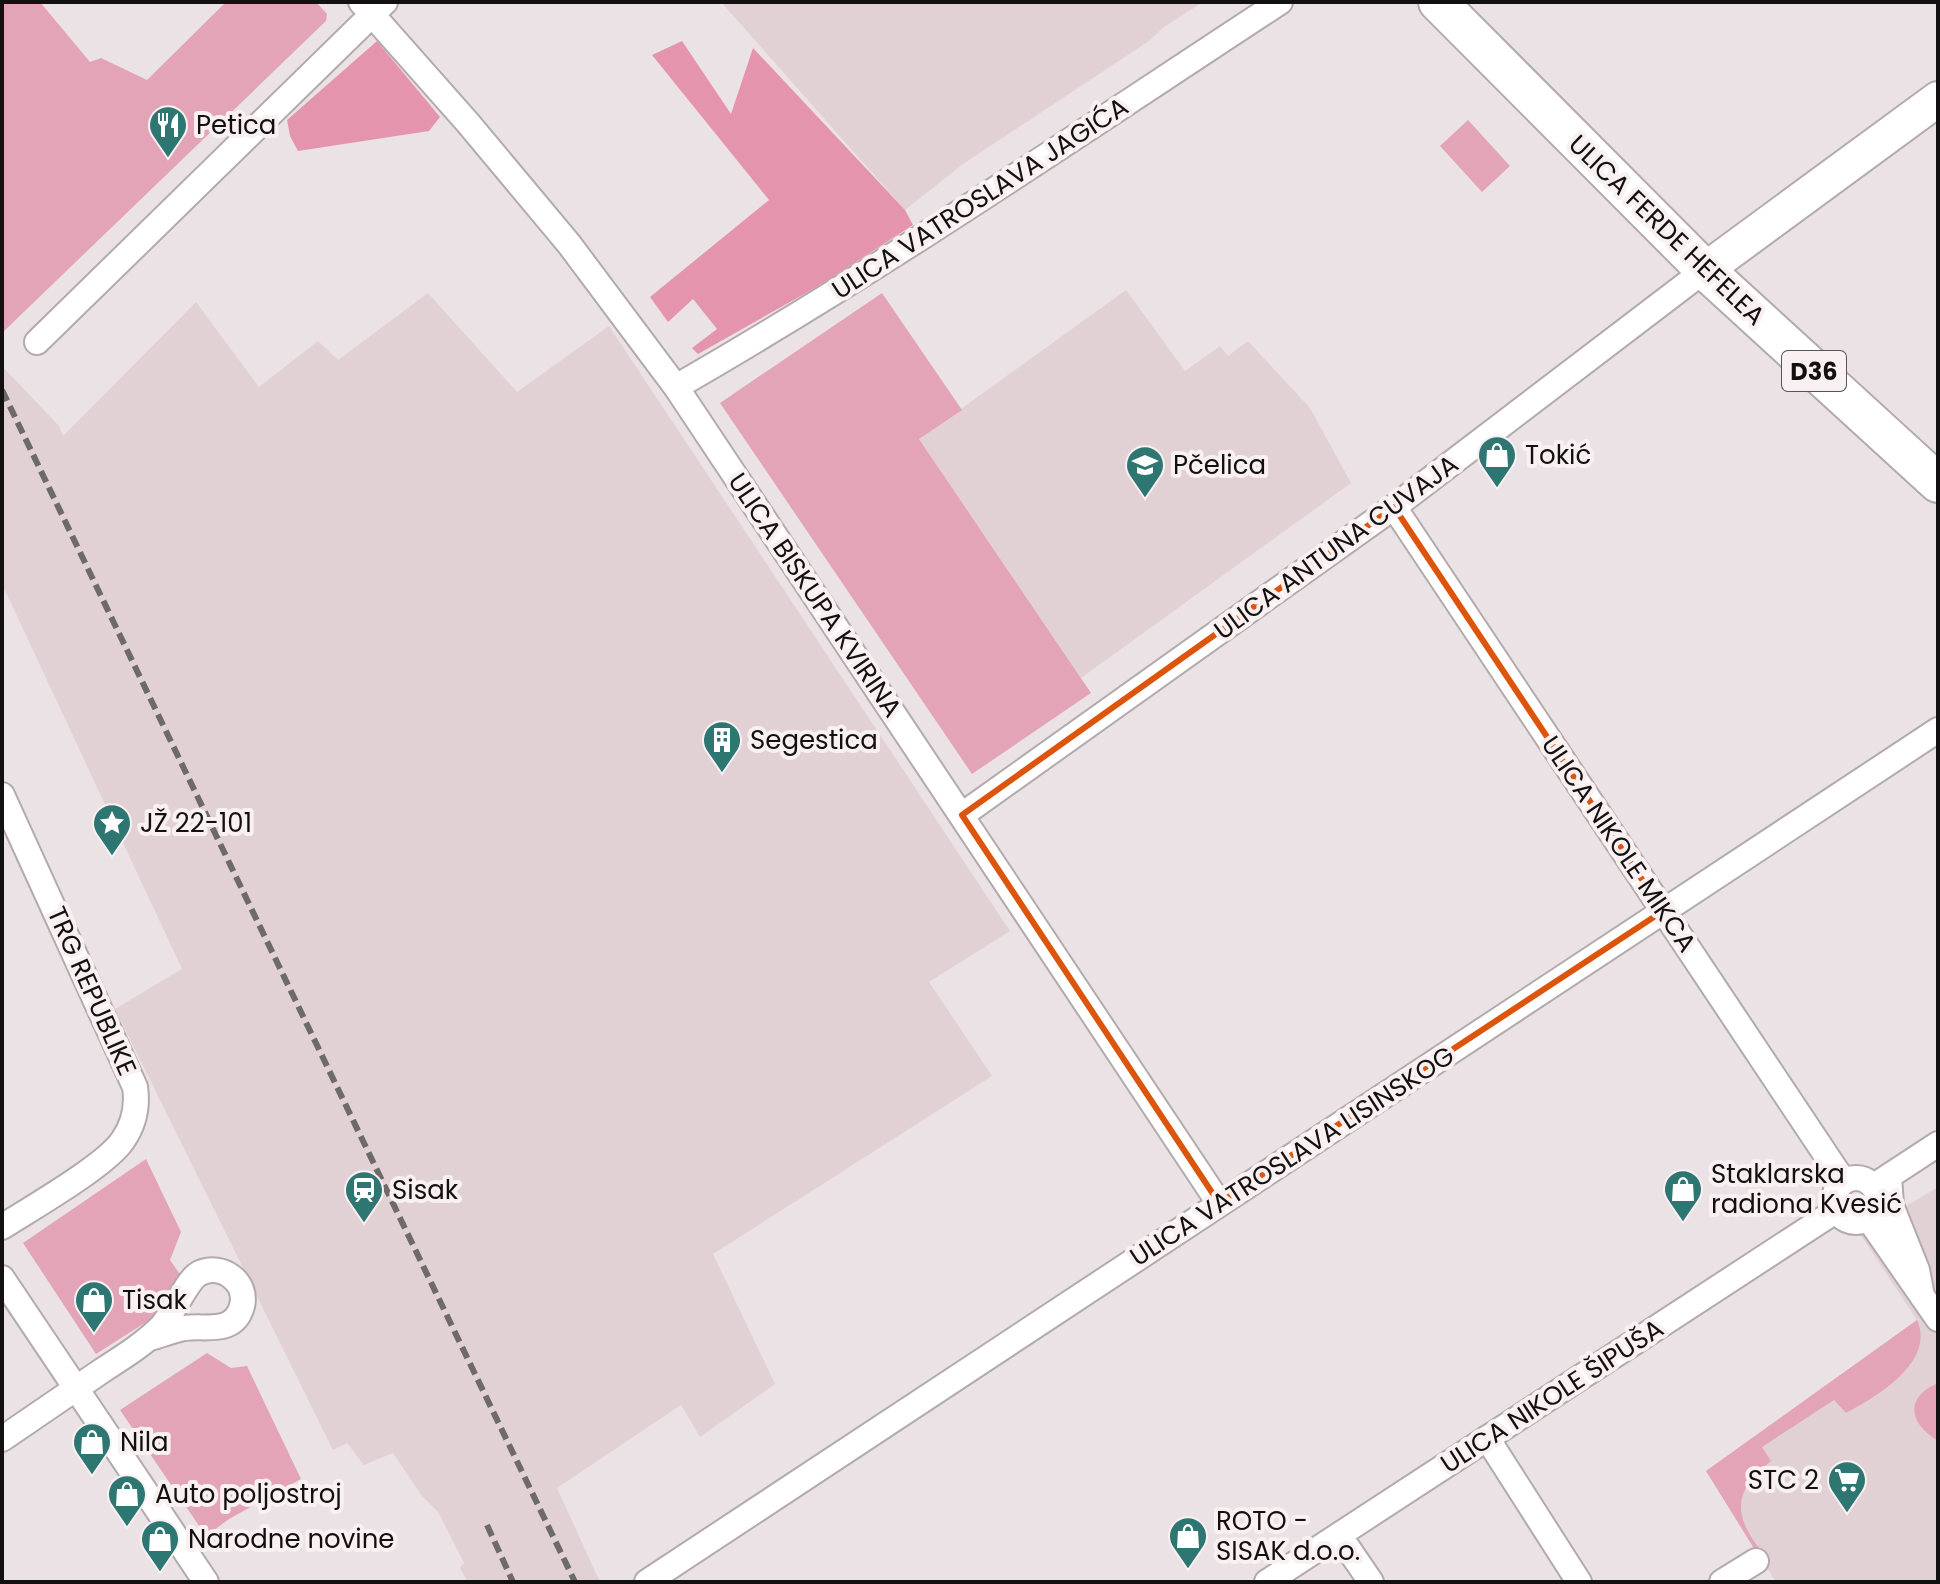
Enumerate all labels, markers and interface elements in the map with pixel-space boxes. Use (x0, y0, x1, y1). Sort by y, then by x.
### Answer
street label: ULICA VATROSLAVA JAGIĆA (825, 88, 1135, 308)
restaurant icon: Petica (147, 104, 189, 159)
place label: Petica (196, 107, 276, 143)
street label: ULICA FERDE HEFELEA (1561, 127, 1773, 333)
road number: D36 (1782, 351, 1846, 391)
shop icon: Tokić (1476, 434, 1518, 489)
place label: Tokić (1525, 437, 1591, 473)
school or university icon: Pčelica (1124, 444, 1166, 499)
street label: ULICA ANTUNA CUVAJA (1207, 446, 1465, 648)
place label: Pčelica (1173, 447, 1266, 483)
street label: ULICA BISKUPA KVIRINA (720, 466, 910, 724)
building icon: Segestica (701, 719, 743, 774)
place label: Segestica (750, 722, 878, 758)
street label: ULICA NIKOLE MIKCA (1533, 729, 1705, 959)
place icon: JŽ 22-101 (91, 802, 133, 857)
place label: JŽ 22-101 (140, 805, 252, 841)
street label: TRG REPUBLIKE (39, 901, 145, 1081)
street label: ULICA VATROSLAVA LISINSKOG (1123, 1037, 1461, 1275)
place label: Staklarska radiona Kvesić (1711, 1156, 1902, 1222)
shop icon: Staklarska radiona Kvesić (1662, 1168, 1704, 1223)
station icon: Sisak (343, 1169, 385, 1224)
place label: Sisak (392, 1172, 459, 1208)
shop icon: Tisak (73, 1279, 115, 1334)
place label: Tisak (122, 1282, 188, 1318)
street label: ULICA NIKOLE ŠIPUŠA (1434, 1310, 1670, 1482)
shop icon: Nila (71, 1421, 113, 1476)
place label: Nila (120, 1424, 169, 1460)
supermarket icon: STC 2 (1826, 1459, 1868, 1514)
place label: STC 2 (1748, 1462, 1819, 1498)
shop icon: Auto poljostroj (106, 1473, 148, 1528)
place label: Auto poljostroj (155, 1476, 342, 1512)
place label: ROTO - SISAK d.o.o. (1216, 1503, 1360, 1569)
shop icon: ROTO - SISAK d.o.o. (1167, 1515, 1209, 1570)
shop icon: Narodne novine (139, 1518, 181, 1573)
place label: Narodne novine (188, 1521, 395, 1557)

